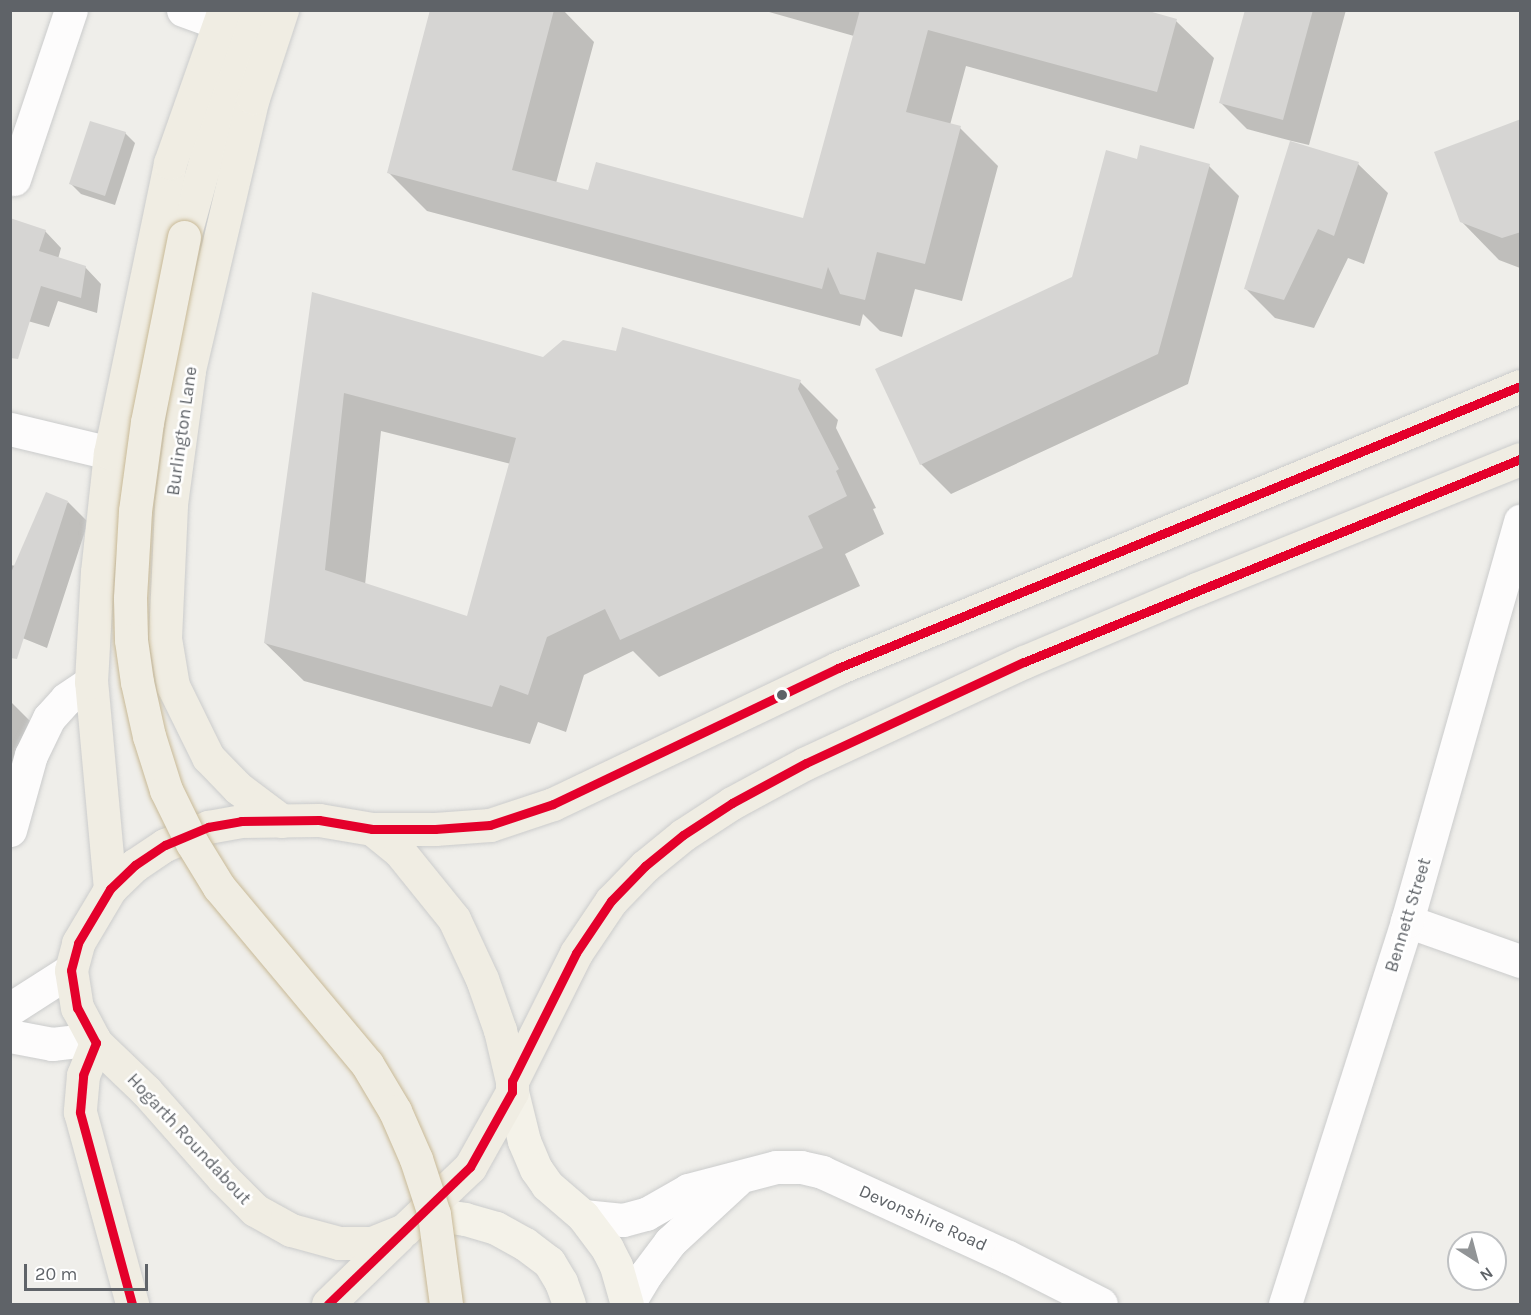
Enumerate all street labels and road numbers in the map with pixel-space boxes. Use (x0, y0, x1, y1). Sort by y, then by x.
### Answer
street label: Burlington Lane (162, 365, 202, 497)
street label: Bennett Street (1380, 855, 1436, 975)
street label: Hogarth Roundabout (123, 1069, 255, 1209)
street label: Devonshire Road (856, 1180, 990, 1256)

